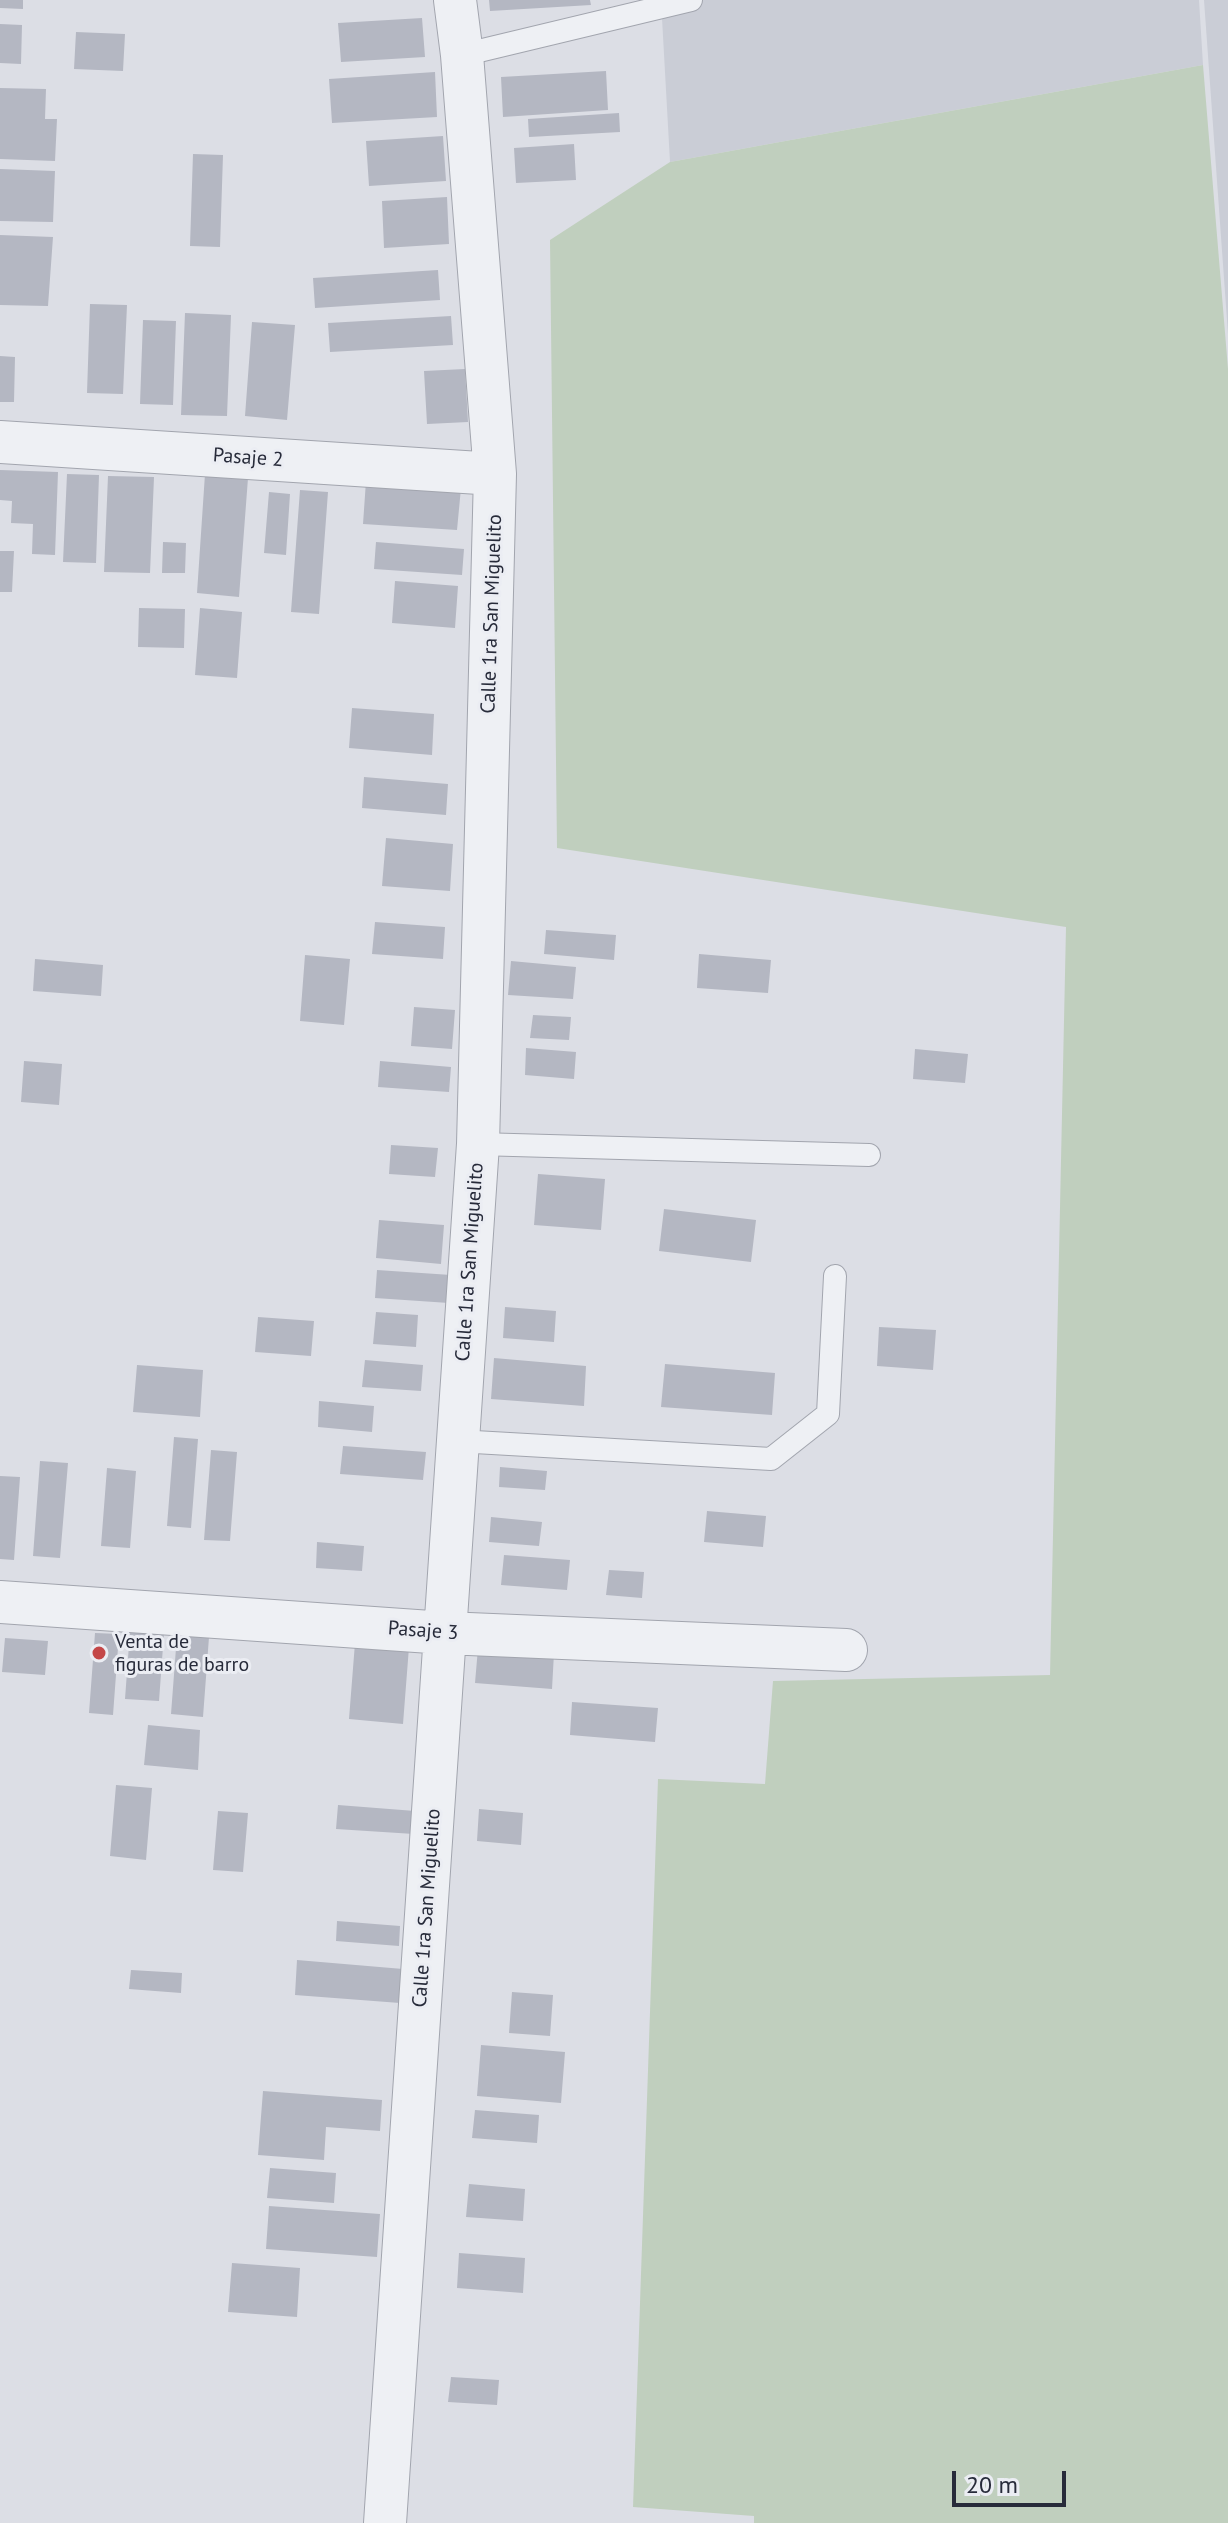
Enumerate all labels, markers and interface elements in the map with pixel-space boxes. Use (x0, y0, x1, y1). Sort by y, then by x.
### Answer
street label: Pasaje 2 (212, 444, 284, 472)
street label: Calle 1ra San Miguelito (477, 514, 507, 714)
street label: Calle 1ra San Miguelito (451, 1162, 489, 1362)
street label: Pasaje 3 (387, 1617, 459, 1645)
place label: Venta de figuras de barro (115, 1630, 249, 1677)
marker: Venta de figuras de barro (90, 1644, 108, 1662)
street label: Calle 1ra San Miguelito (408, 1808, 446, 2008)
scale bar (956, 2455, 1070, 2505)
text: 20 m (966, 2469, 1018, 2500)

